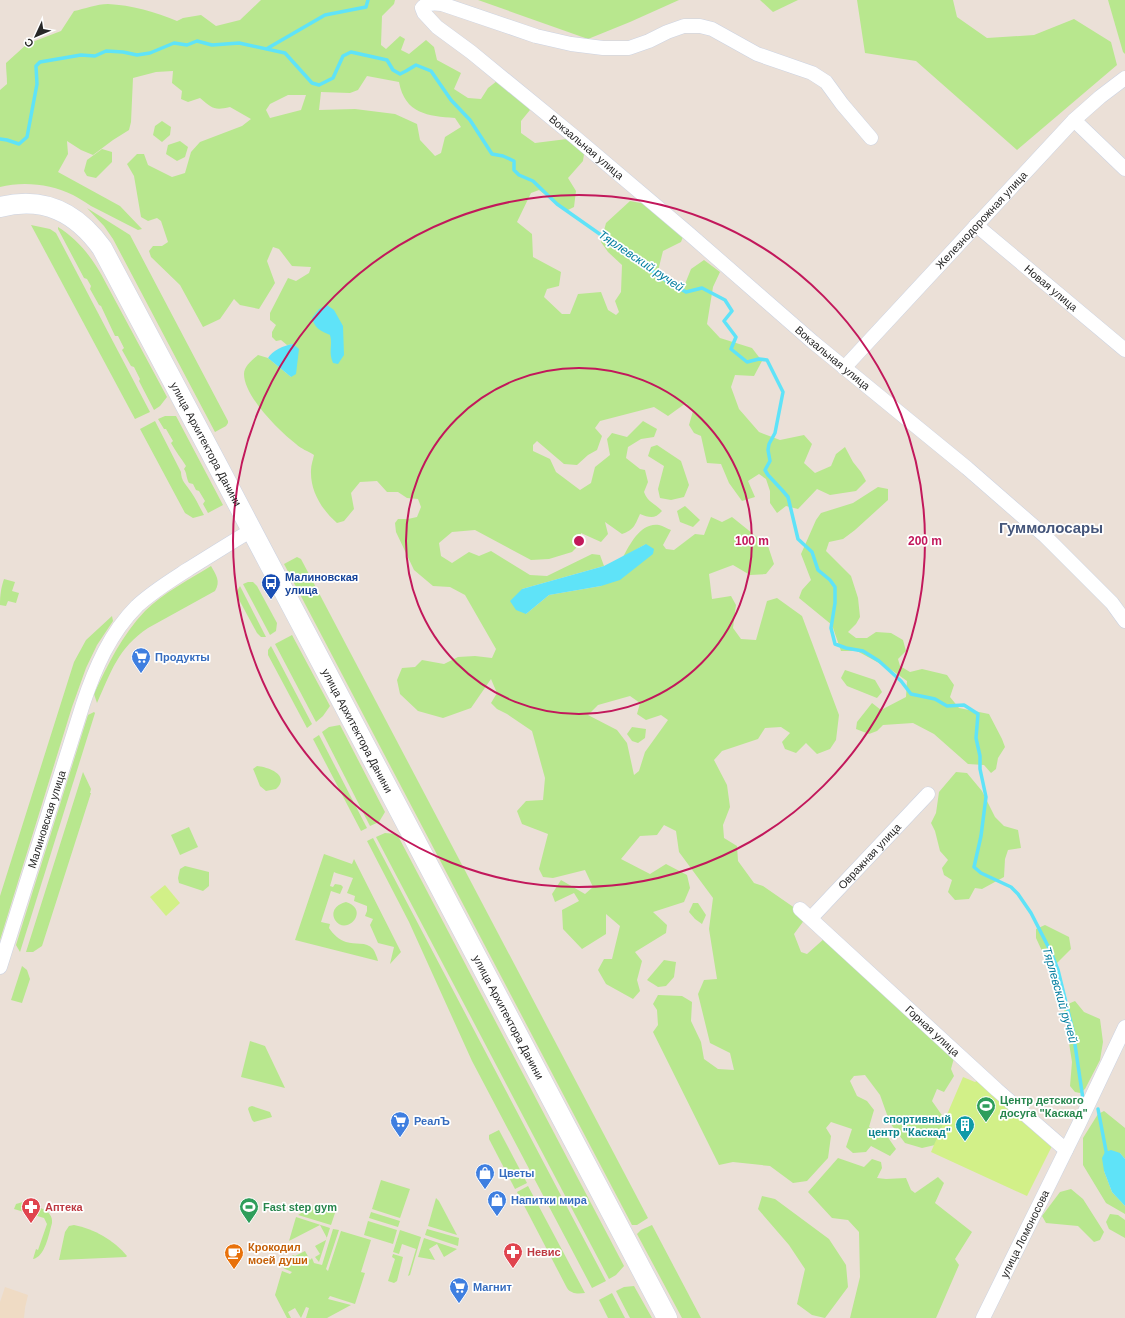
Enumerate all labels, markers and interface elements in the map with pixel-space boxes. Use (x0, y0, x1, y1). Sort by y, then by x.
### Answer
north arrow (16, 16, 56, 56)
text: С (22, 36, 36, 50)
street label: Вокзальная улица (547, 113, 627, 182)
street label: Железнодорожная улица (933, 168, 1030, 271)
water label: Тярлевский ручей (596, 227, 686, 295)
street label: Новая улица (1022, 262, 1081, 314)
street label: Вокзальная улица (793, 323, 873, 393)
street label: улица Архитектора Данини (168, 380, 244, 508)
district label: Гуммолосары (999, 519, 1103, 536)
centre of rings (572, 534, 586, 548)
text: 100 m (735, 534, 769, 548)
text: 200 m (908, 534, 942, 548)
place label: Малиновская улица (285, 571, 358, 596)
bus stop icon: Малиновская улица (260, 572, 282, 600)
supermarket icon: Продукты (130, 646, 152, 674)
place label: Продукты (155, 651, 210, 663)
street label: улица Архитектора Данини (320, 667, 395, 795)
street label: Малиновская улица (26, 768, 68, 870)
street label: Овражная улица (836, 820, 904, 891)
water label: Тярлевский ручей (1040, 945, 1081, 1045)
street label: улица Архитектора Данини (471, 953, 546, 1081)
street label: Горная улица (903, 1003, 963, 1059)
place label: Центр детского досуга "Каскад" (1000, 1094, 1088, 1119)
sports icon: Центр детского досуга "Каскад" (975, 1095, 997, 1123)
supermarket icon: РеалЪ (389, 1110, 411, 1138)
place label: спортивный центр "Каскад" (868, 1113, 951, 1138)
building icon: спортивный центр "Каскад" (954, 1114, 976, 1142)
place label: РеалЪ (414, 1115, 450, 1127)
shop icon: Цветы (474, 1162, 496, 1190)
place label: Цветы (499, 1167, 534, 1179)
street label: улица Ломоносова (998, 1187, 1052, 1280)
shop icon: Напитки мира (486, 1189, 508, 1217)
place label: Напитки мира (511, 1194, 588, 1206)
pharmacy icon: Аптека (20, 1196, 42, 1224)
sports icon: Fast step gym (238, 1196, 260, 1224)
place label: Аптека (45, 1201, 84, 1213)
place label: Fast step gym (263, 1201, 337, 1213)
place label: Крокодил моей души (248, 1241, 308, 1266)
pharmacy icon: Невис (502, 1241, 524, 1269)
cafe icon: Крокодил моей души (223, 1242, 245, 1270)
place label: Невис (527, 1246, 561, 1258)
supermarket icon: Магнит (448, 1276, 470, 1304)
place label: Магнит (473, 1281, 512, 1293)

